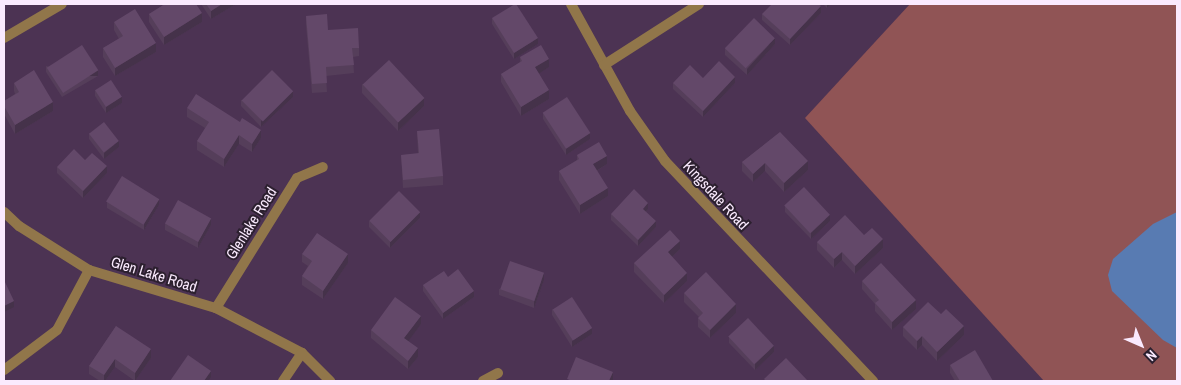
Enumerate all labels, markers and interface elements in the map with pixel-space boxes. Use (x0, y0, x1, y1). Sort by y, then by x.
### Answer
street label: Kingsdale Road (680, 157, 752, 233)
street label: Glenlake Road (222, 184, 280, 262)
street label: Glen Lake Road (109, 252, 199, 296)
north arrow (1116, 320, 1166, 370)
text: N (1142, 346, 1161, 365)

